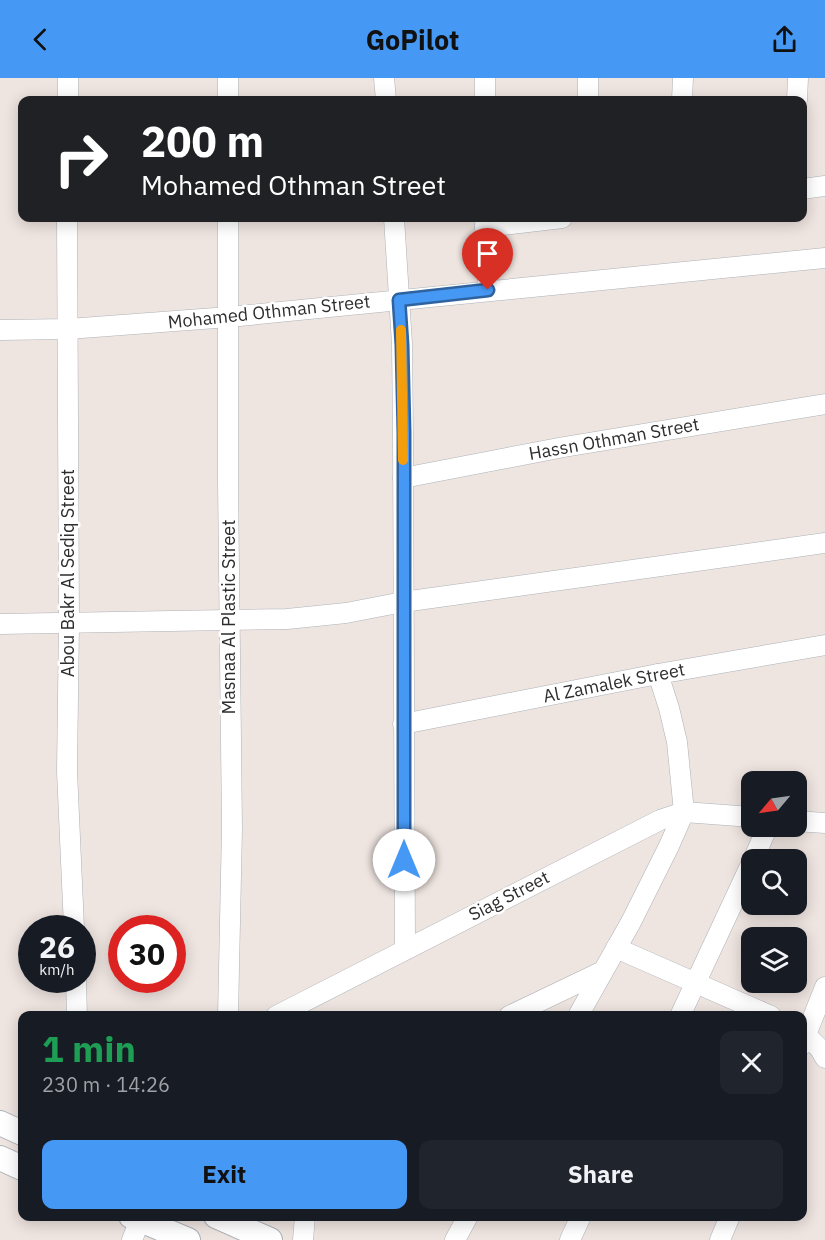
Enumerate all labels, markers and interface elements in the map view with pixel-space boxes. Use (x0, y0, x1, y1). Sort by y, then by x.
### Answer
text: GoPilot (366, 22, 459, 57)
icon: back (24, 23, 57, 56)
icon: share (768, 23, 801, 56)
text: 200 m (141, 114, 264, 169)
icon: right (42, 120, 120, 198)
text: Mohamed Othman Street (141, 167, 446, 202)
pin (462, 228, 513, 290)
icon: arrive (471, 237, 504, 270)
street label: Mohamed Othman Street (167, 289, 371, 334)
street label: Hassn Othman Street (527, 412, 701, 465)
street label: Abou Bakr Al Sediq Street (56, 469, 79, 677)
street label: Masnaa Al Plastic Street (217, 520, 240, 714)
street label: Al Zamalek Street (541, 657, 687, 708)
north arrow (741, 771, 807, 837)
map controls (741, 771, 807, 993)
position arrow (372, 828, 436, 892)
button: search (741, 849, 807, 915)
street label: Siag Street (464, 865, 553, 926)
speed limit sign: 30 (108, 915, 186, 993)
text: 26 (39, 927, 75, 966)
button: layers (741, 927, 807, 993)
text: km/h (39, 960, 75, 979)
text: 1 min (42, 1025, 136, 1072)
button: close (720, 1031, 783, 1094)
text: 230 m · 14:26 (42, 1071, 170, 1098)
button: Exit (42, 1140, 407, 1209)
button: Share (419, 1140, 783, 1209)

